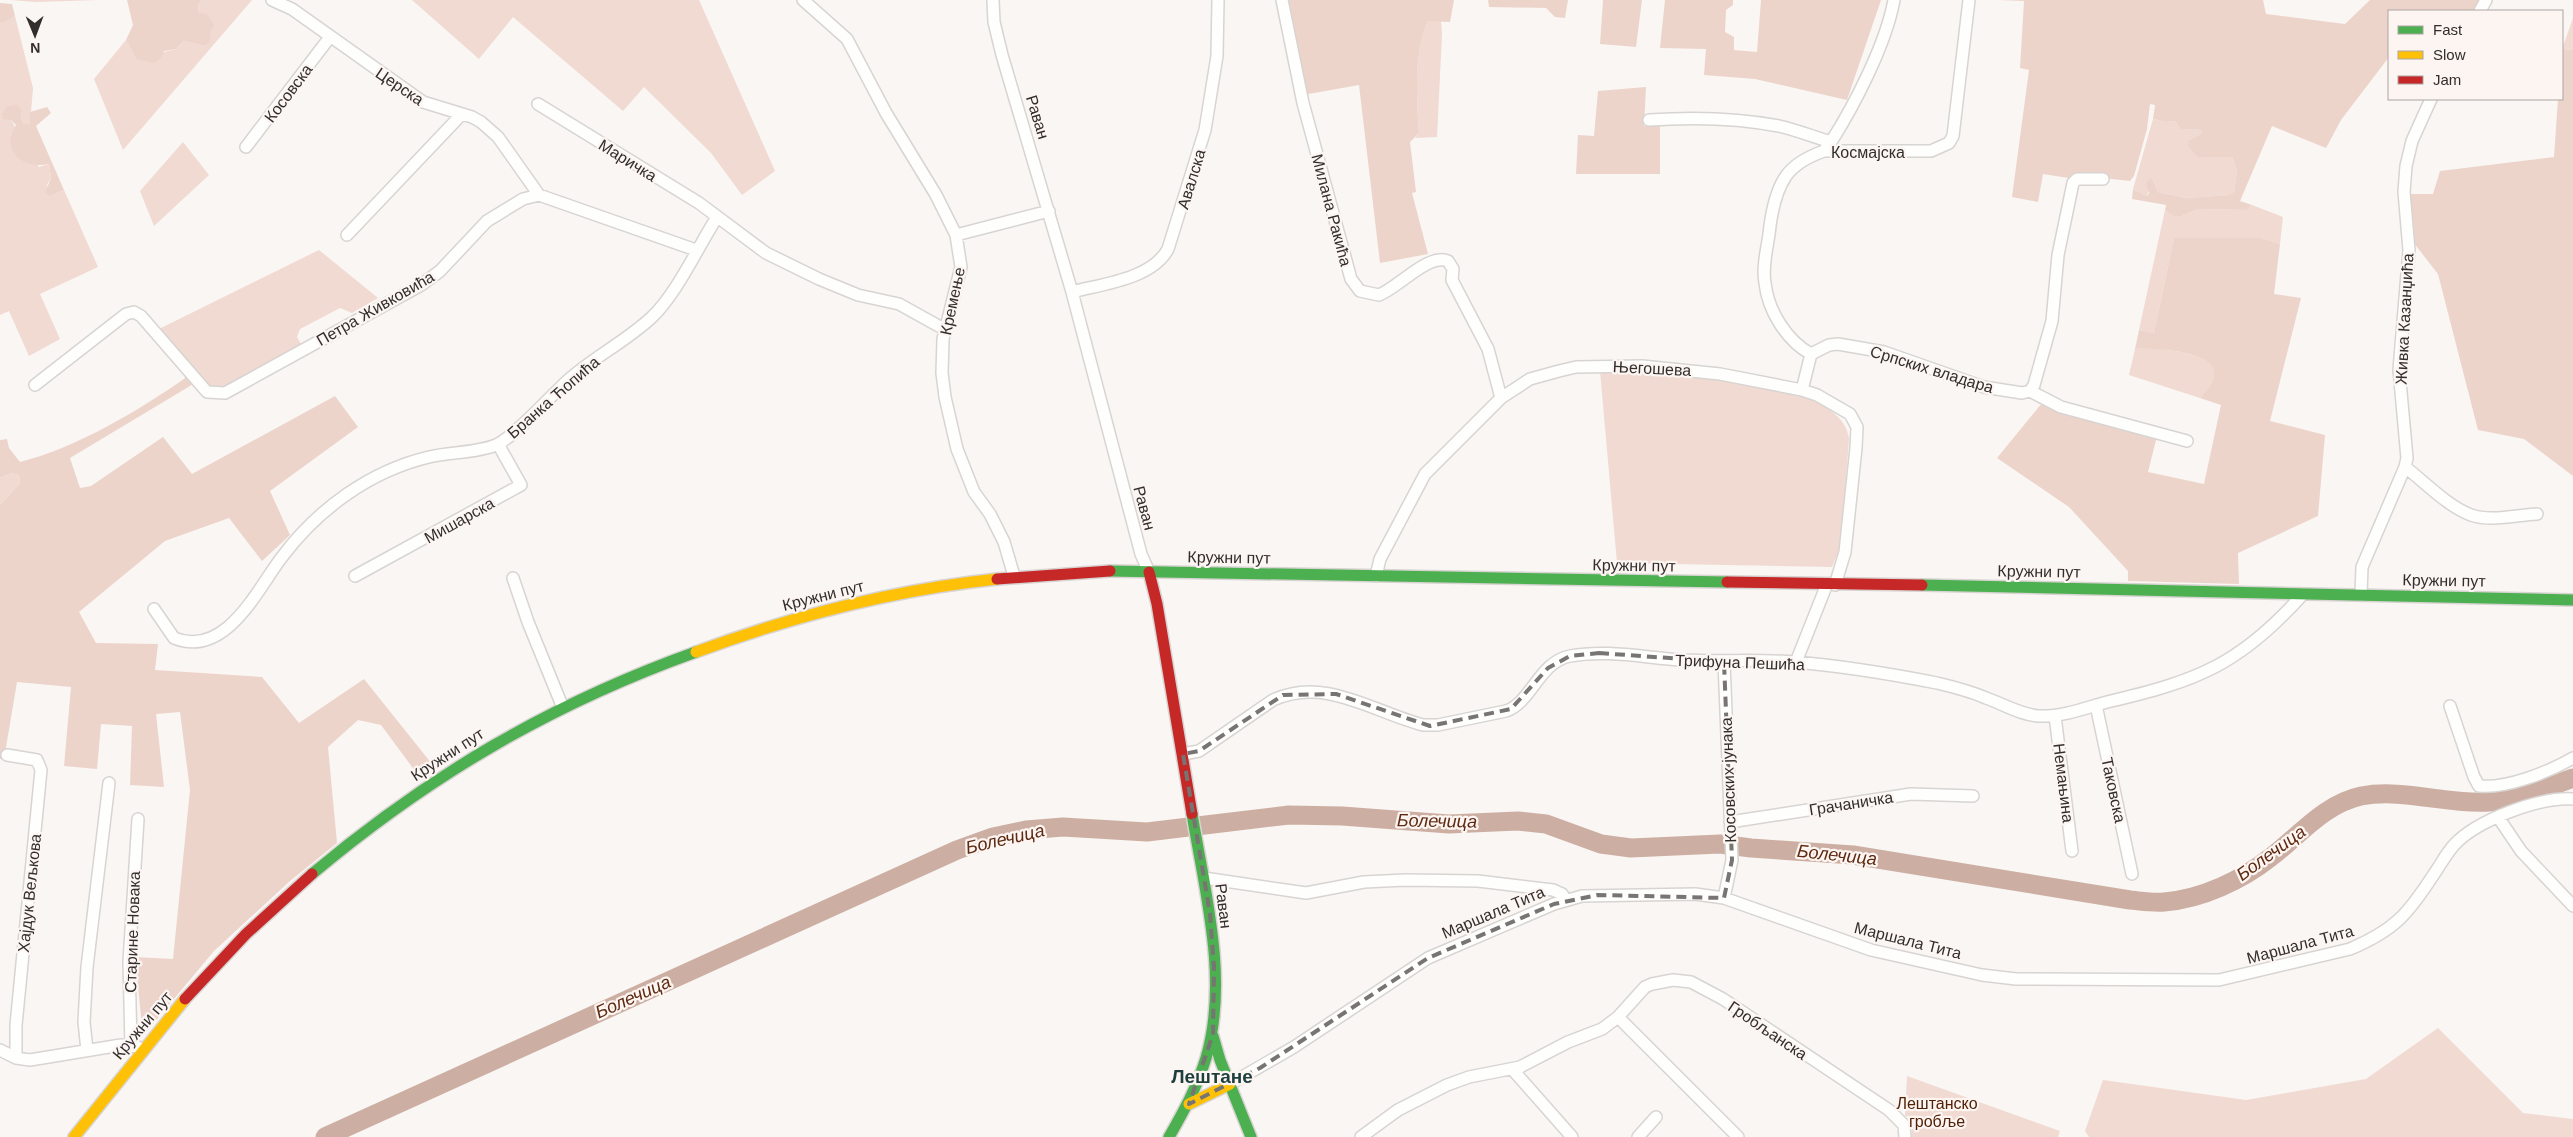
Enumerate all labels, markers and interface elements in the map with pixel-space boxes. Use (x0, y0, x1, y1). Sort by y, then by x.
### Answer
north arrow (10, 10, 60, 60)
legend (2388, 10, 2563, 100)
text: Fast (2433, 21, 2463, 38)
text: N (30, 40, 40, 56)
text: Slow (2433, 46, 2466, 63)
street label: Косовска (261, 61, 316, 126)
street label: Церска (373, 64, 427, 109)
text: Jam (2433, 71, 2461, 88)
street label: Раван (1023, 93, 1052, 141)
street label: Маричка (596, 136, 660, 185)
street label: Космајска (1831, 144, 1905, 161)
street label: Авалска (1174, 147, 1209, 211)
street label: Милана Ракића (1308, 152, 1355, 268)
street label: Живка Казанџића (2393, 253, 2416, 385)
street label: Кремење (937, 266, 968, 337)
street label: Петра Живковића (313, 268, 437, 349)
street label: Српских владара (1868, 343, 1996, 396)
street label: Бранка Ћопића (504, 353, 603, 442)
street label: Његошева (1612, 358, 1692, 379)
street label: Раван (1130, 484, 1159, 532)
street label: Мишарска (421, 494, 497, 547)
street label: Кружни пут (1187, 548, 1271, 567)
street label: Кружни пут (1592, 556, 1676, 575)
street label: Кружни пут (1997, 562, 2081, 581)
street label: Кружни пут (2402, 571, 2486, 590)
street label: Кружни пут (781, 577, 866, 614)
street label: Трифуна Пешића (1675, 652, 1805, 673)
street label: Косовских јунака (1718, 717, 1739, 843)
street label: Кружни пут (408, 724, 487, 784)
street label: Немањина (2050, 742, 2077, 824)
street label: Таковска (2098, 756, 2129, 825)
street label: Грачаничка (1808, 788, 1894, 819)
water label: Болечица (1397, 810, 1477, 832)
water label: Болечица (964, 820, 1046, 858)
water label: Болечица (2233, 821, 2309, 885)
street label: Хајдук Вељкова (15, 833, 44, 953)
water label: Болечица (1796, 841, 1878, 869)
street label: Старине Новака (122, 871, 143, 993)
street label: Раван (1212, 883, 1235, 929)
street label: Маршала Тита (1439, 883, 1547, 942)
street label: Маршала Тита (1853, 919, 1963, 962)
street label: Маршала Тита (2245, 922, 2355, 967)
water label: Болечица (592, 972, 674, 1022)
street label: Кружни пут (109, 988, 176, 1063)
street label: Гробљанска (1725, 998, 1810, 1063)
district label: Лештане (1171, 1066, 1253, 1087)
park label: Лештанско гробље (1896, 1095, 1978, 1130)

